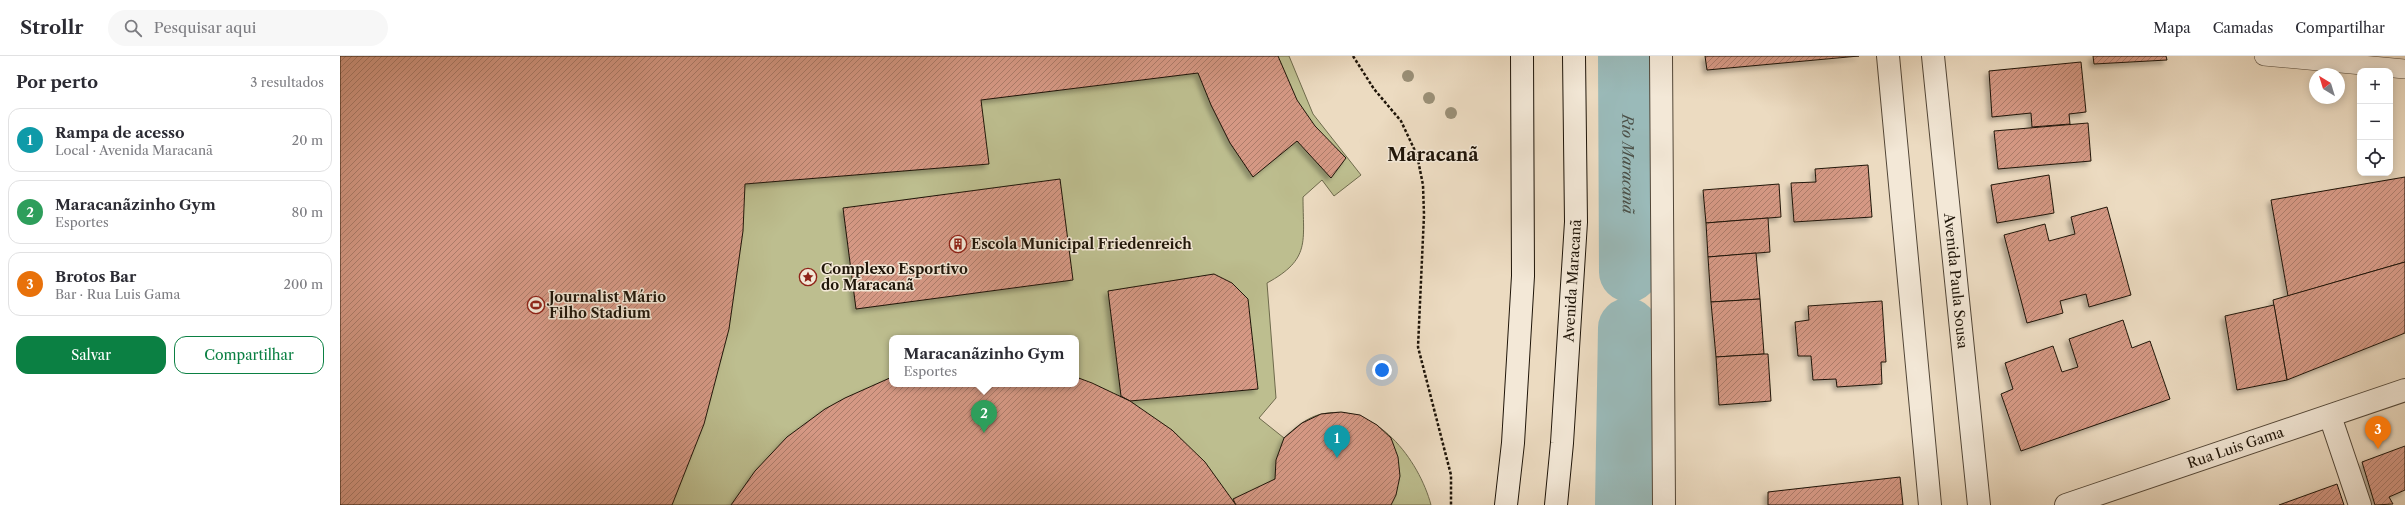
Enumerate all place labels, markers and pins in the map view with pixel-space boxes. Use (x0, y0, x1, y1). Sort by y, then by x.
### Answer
building icon: Escola Municipal Friedenreich (948, 234, 968, 254)
place label: Escola Municipal Friedenreich (971, 235, 1192, 253)
place label: Complexo Esportivo do Maracanã (821, 260, 968, 294)
place icon: Complexo Esportivo do Maracanã (798, 267, 818, 287)
place label: Journalist Mário Filho Stadium (546, 288, 666, 322)
sports icon: Journalist Mário Filho Stadium (526, 295, 546, 315)
pin: 2 (971, 400, 997, 433)
pin: 3 (2365, 416, 2391, 449)
pin: 1 (1324, 425, 1350, 458)

